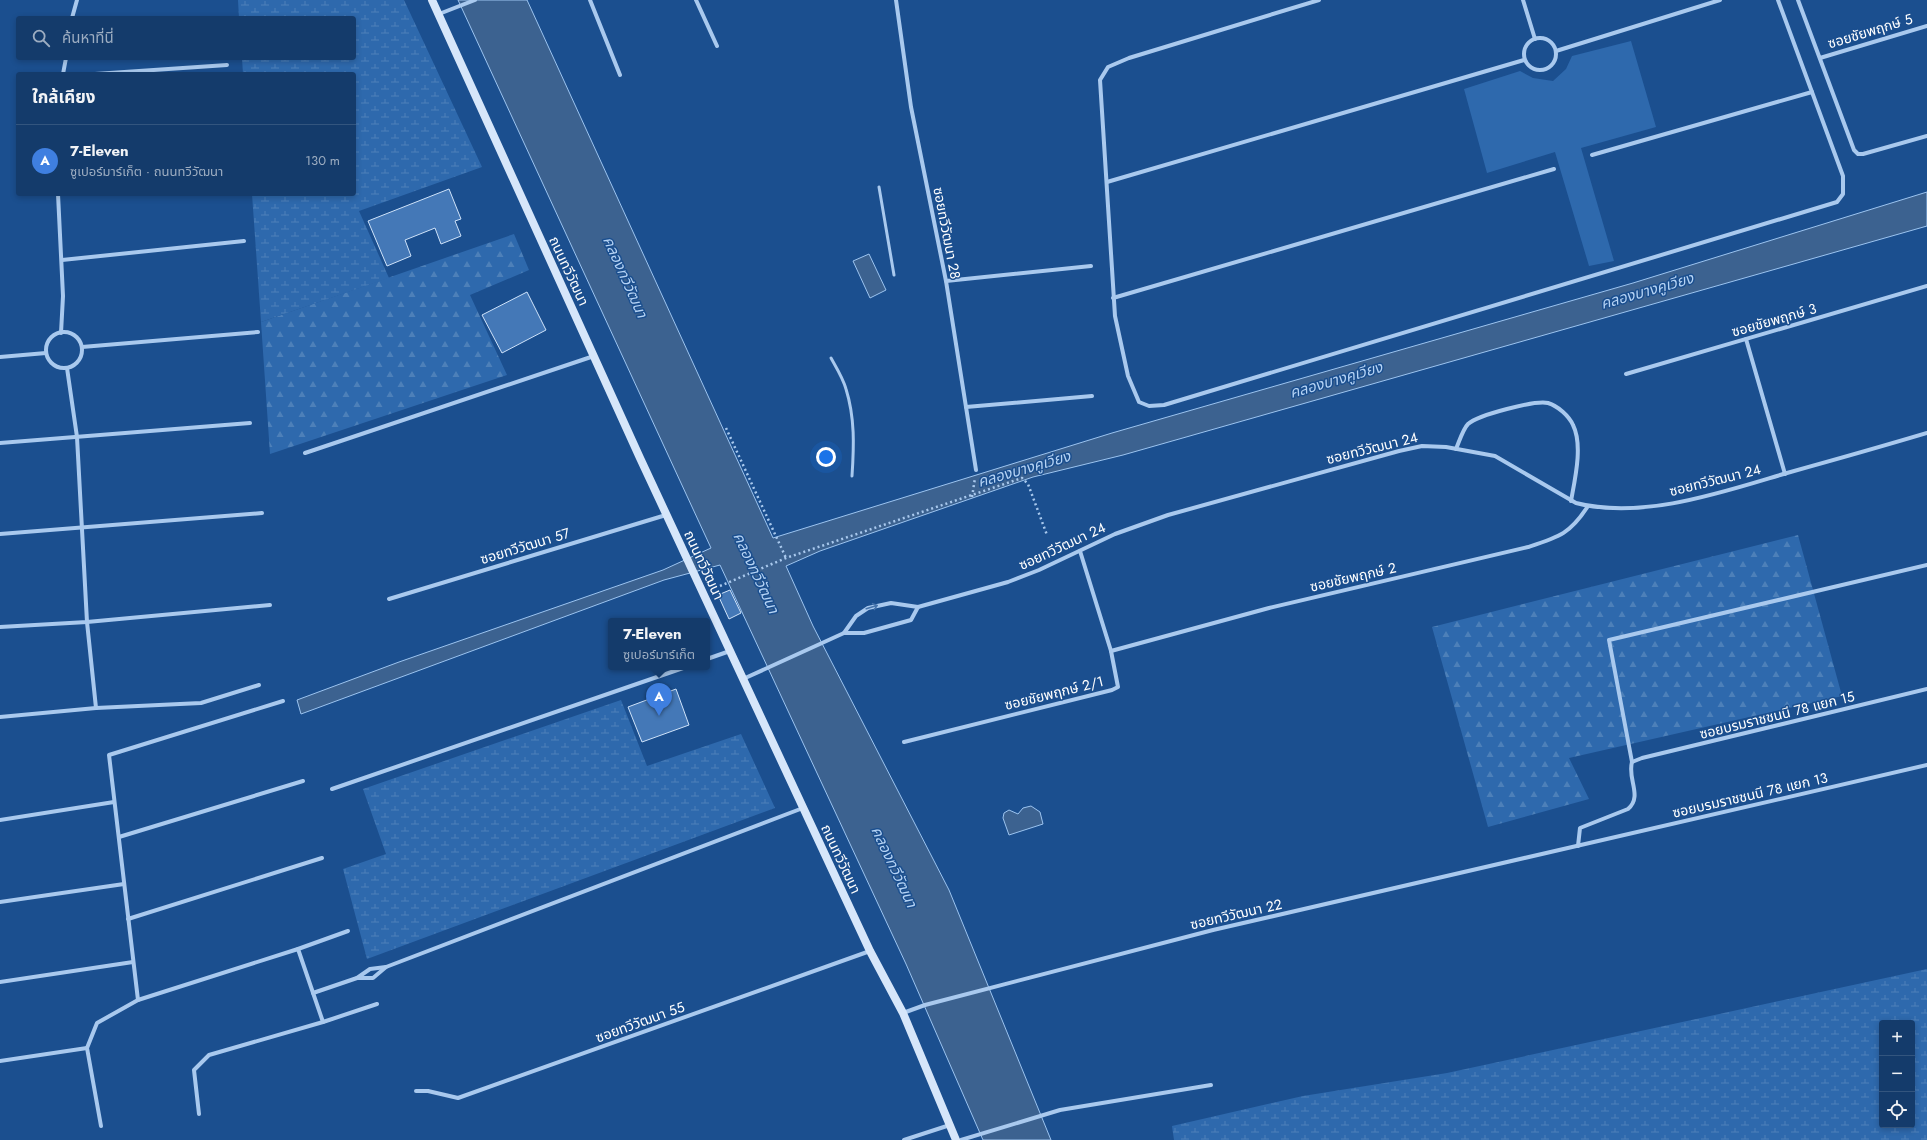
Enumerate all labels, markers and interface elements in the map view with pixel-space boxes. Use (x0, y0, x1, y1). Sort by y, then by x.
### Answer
street label: ซอยชัยพฤกษ์ 5 (1825, 9, 1915, 53)
search box (16, 16, 356, 60)
icon: search (30, 27, 52, 49)
text: ค้นหาที่นี่ (62, 27, 114, 49)
text: ใกล้เคียง (32, 85, 95, 109)
text: 7-Eleven (70, 140, 129, 162)
text: A (40, 151, 50, 170)
text: 130 m (305, 151, 340, 170)
text: ซูเปอร์มาร์เก็ต · ถนนทวีวัฒนา (70, 162, 223, 181)
street label: ซอยทวีวัฒนา 28 (928, 185, 966, 281)
street label: ถนนทวีวัฒนา (544, 233, 594, 309)
water label: คลองทวีวัฒนา (597, 233, 653, 322)
water label: คลองบางคูเวียง (1598, 267, 1697, 315)
street label: ซอยชัยพฤกษ์ 3 (1729, 298, 1819, 342)
water label: คลองบางคูเวียง (1287, 356, 1386, 404)
street label: ซอยทวีวัฒนา 24 (1324, 427, 1420, 469)
water label: คลองบางคูเวียง (975, 445, 1074, 493)
your location (816, 447, 836, 467)
street label: ซอยทวีวัฒนา 24 (1667, 459, 1763, 501)
street label: ซอยทวีวัฒนา 24 (1015, 517, 1109, 575)
street label: ซอยทวีวัฒนา 57 (478, 523, 573, 569)
street label: ถนนทวีวัฒนา (679, 527, 729, 603)
water label: คลองทวีวัฒนา (728, 529, 785, 618)
street label: ซอยชัยพฤกษ์ 2 (1308, 557, 1398, 597)
one-way arrow (865, 603, 878, 610)
popup (608, 618, 710, 670)
text: 7-Eleven (623, 623, 682, 645)
text: ซูเปอร์มาร์เก็ต (623, 645, 695, 664)
street label: ซอยชัยพฤกษ์ 2/1 (1002, 671, 1106, 715)
pin: A (646, 683, 672, 716)
street label: ซอยบรมราชชนนี 78 แยก 15 (1697, 686, 1857, 744)
street label: ซอยบรมราชชนนี 78 แยก 13 (1670, 767, 1830, 823)
street label: ถนนทวีวัฒนา (816, 821, 866, 897)
water label: คลองทวีวัฒนา (866, 823, 923, 912)
street label: ซอยทวีวัฒนา 22 (1188, 894, 1284, 934)
street label: ซอยทวีวัฒนา 55 (593, 997, 687, 1047)
map controls (1879, 1020, 1915, 1128)
button: + (1879, 1020, 1915, 1056)
button: − (1879, 1056, 1915, 1092)
button: locate (1879, 1092, 1915, 1128)

